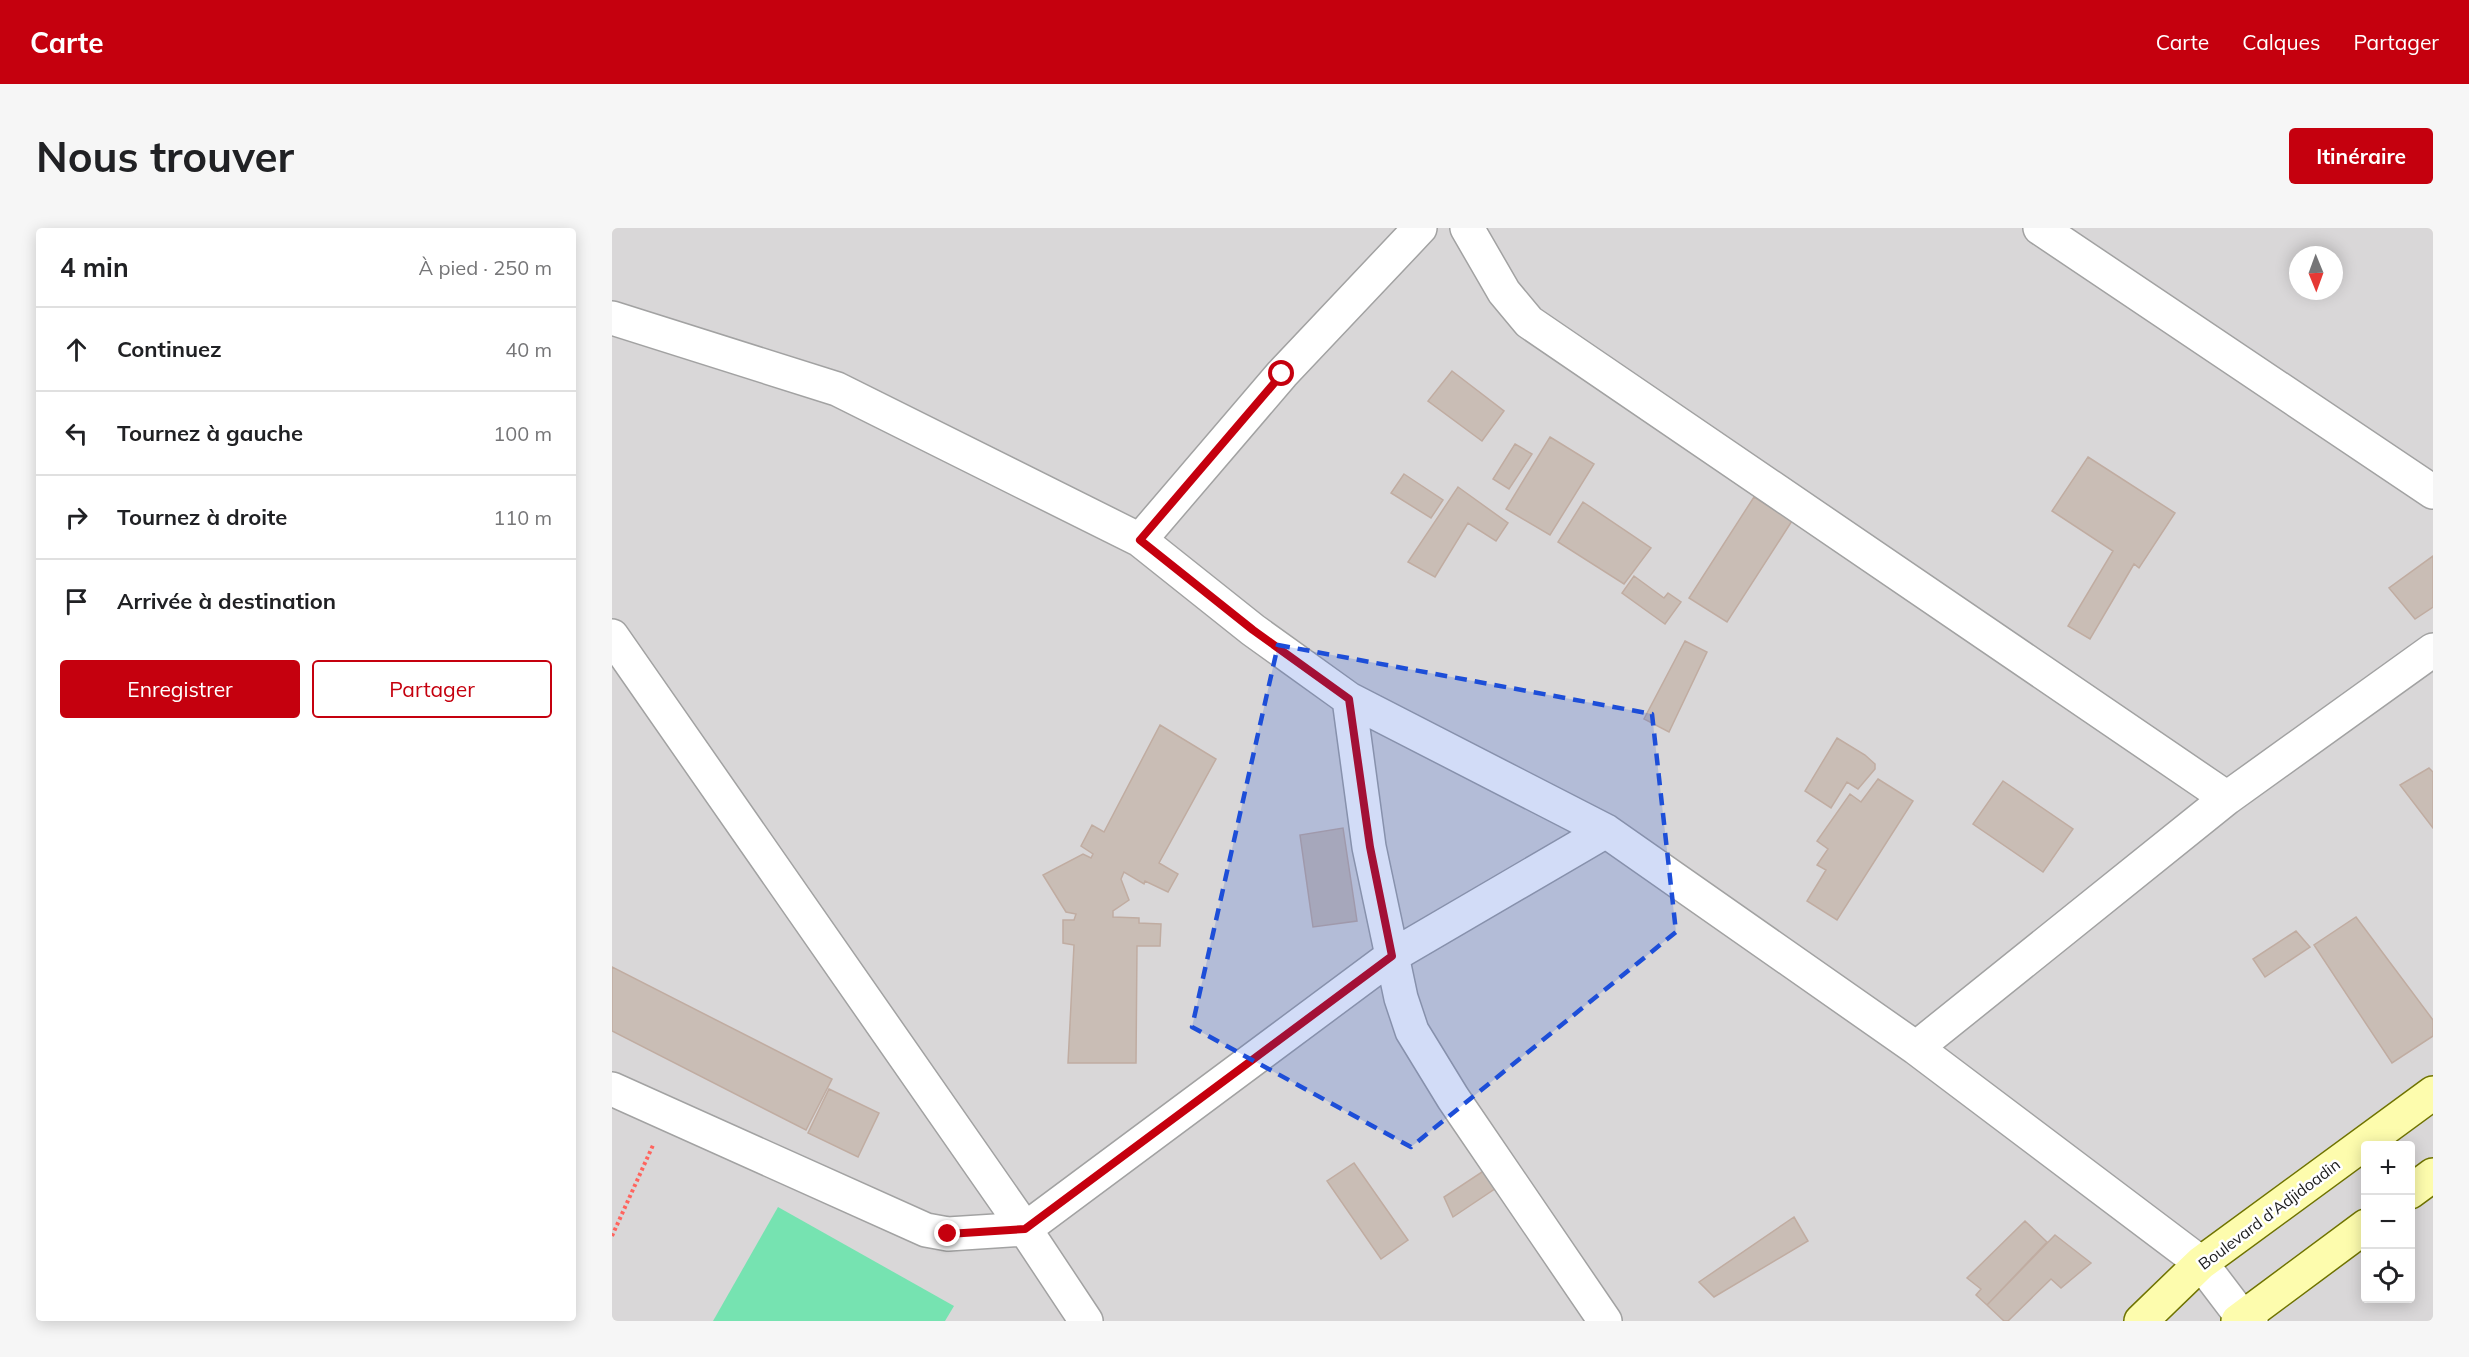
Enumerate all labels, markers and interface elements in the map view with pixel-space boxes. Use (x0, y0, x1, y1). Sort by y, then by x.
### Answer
text: Carte (30, 25, 104, 60)
text: Carte (2156, 29, 2209, 55)
text: Calques (2242, 29, 2320, 55)
text: Partager (2353, 29, 2439, 55)
button: Itinéraire (2289, 128, 2433, 184)
text: Nous trouver (36, 130, 294, 183)
north arrow (2289, 246, 2343, 300)
text: 4 min (60, 251, 129, 284)
text: À pied · 250 m (419, 255, 552, 280)
icon: ahead (60, 333, 93, 366)
text: Continuez (117, 335, 222, 363)
text: 40 m (505, 337, 552, 362)
route start (1268, 360, 1294, 386)
icon: left (60, 417, 93, 450)
text: Tournez à gauche (117, 419, 303, 447)
text: 100 m (493, 421, 552, 446)
icon: right (60, 501, 93, 534)
text: Tournez à droite (117, 503, 287, 531)
text: 110 m (493, 505, 552, 530)
icon: arrive (60, 585, 93, 618)
text: Arrivée à destination (117, 587, 336, 615)
button: Enregistrer (60, 660, 300, 718)
button: Partager (312, 660, 552, 718)
map controls (2361, 1141, 2415, 1303)
button: + (2361, 1141, 2415, 1195)
street label: Boulevard d'Adjidoadin (2194, 1154, 2344, 1274)
button: − (2361, 1195, 2415, 1249)
route end (934, 1220, 960, 1246)
button: locate (2361, 1249, 2415, 1303)

